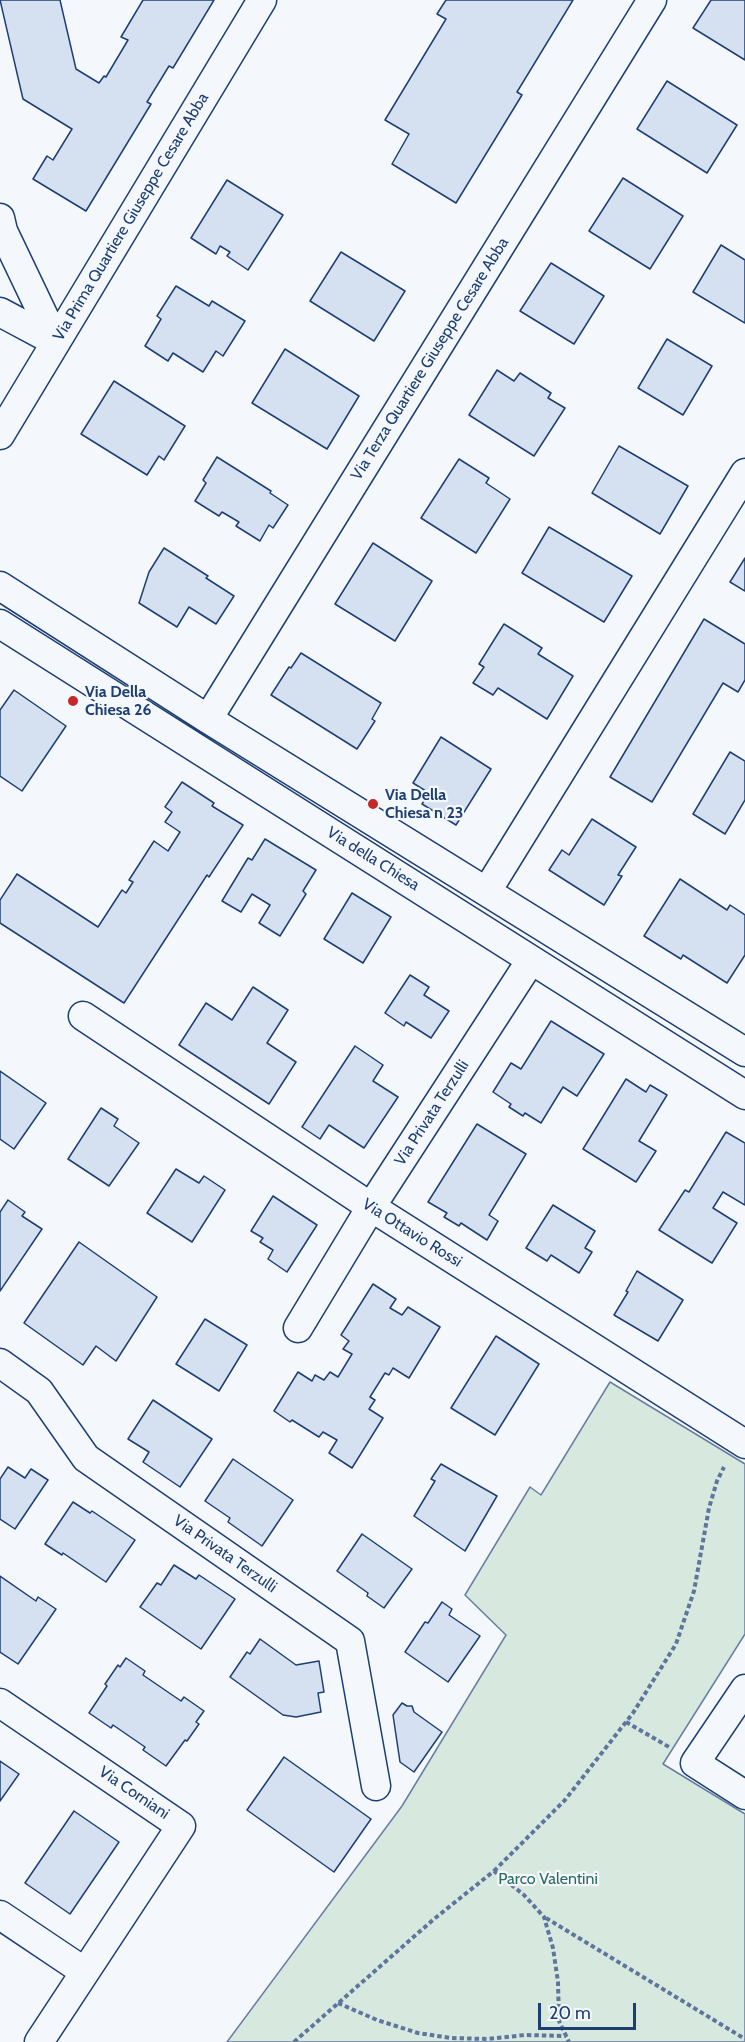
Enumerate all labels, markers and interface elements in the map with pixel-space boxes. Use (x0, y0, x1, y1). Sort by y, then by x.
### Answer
street label: Via Prima Quartiere Giuseppe Cesare Abba (49, 90, 213, 344)
street label: Via Terza Quartiere Giuseppe Cesare Abba (347, 234, 513, 484)
place label: Via Della Chiesa 26 (85, 682, 151, 720)
marker: Via Della Chiesa 26 (66, 694, 80, 708)
place label: Via Della Chiesa n 23 (385, 785, 463, 823)
marker: Via Della Chiesa n 23 (366, 797, 380, 811)
street label: Via della Chiesa (323, 823, 423, 895)
street label: Via Privata Terzulli (391, 1057, 473, 1169)
street label: Via Ottavio Rossi (359, 1195, 465, 1271)
street label: Via Privata Terzulli (170, 1511, 280, 1597)
street label: Via Corniani (95, 1762, 173, 1824)
park label: Parco Valentini (498, 1869, 598, 1889)
scale bar (541, 1991, 638, 2029)
text: 20 m (549, 2002, 591, 2024)

